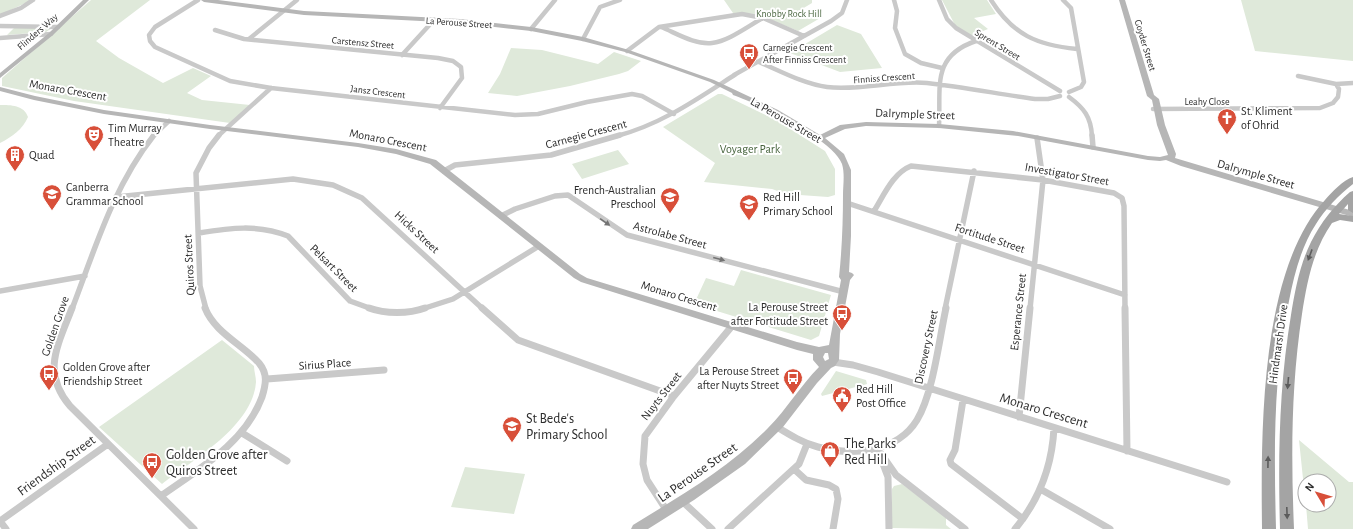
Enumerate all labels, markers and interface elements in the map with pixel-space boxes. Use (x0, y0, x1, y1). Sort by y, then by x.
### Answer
park label: Knobby Rock Hill (756, 9, 822, 19)
street label: Flinders Way (16, 11, 60, 52)
street label: La Perouse Street (425, 16, 493, 30)
street label: Goyder Street (1133, 19, 1158, 73)
street label: Sprent Street (973, 27, 1023, 63)
street label: Carstensz Street (331, 35, 395, 51)
bus stop icon: Carnegie Crescent After Finniss Crescent (738, 42, 760, 70)
place label: Carnegie Crescent After Finniss Crescent (763, 43, 847, 65)
street label: Finniss Crescent (853, 71, 916, 85)
street label: Monaro Crescent (28, 77, 108, 103)
street label: Jansz Crescent (350, 84, 407, 100)
street label: La Perouse Street (748, 95, 824, 145)
street label: Leahy Close (1184, 97, 1230, 107)
place label: St. Kliment of Ohrid (1241, 105, 1293, 131)
street label: Dalrymple Street (875, 107, 955, 122)
church icon: St. Kliment of Ohrid (1216, 107, 1238, 135)
street label: Carnegie Crescent (544, 117, 628, 151)
place label: Tim Murray Theatre (108, 122, 162, 148)
theatre icon: Tim Murray Theatre (83, 124, 105, 152)
street label: Monaro Crescent (348, 127, 428, 153)
park label: Voyager Park (720, 143, 781, 156)
building icon: Quad (4, 144, 26, 172)
place label: Quad (29, 149, 55, 162)
street label: Dalrymple Street (1216, 157, 1296, 192)
street label: Investigator Street (1024, 161, 1110, 187)
place label: Canberra Grammar School (66, 181, 144, 207)
school or university icon: Canberra Grammar School (41, 183, 63, 211)
place label: French-Australian Preschool (574, 184, 656, 210)
school or university icon: French-Australian Preschool (659, 186, 681, 214)
place label: Red Hill Primary School (763, 191, 833, 218)
school or university icon: Red Hill Primary School (738, 193, 760, 221)
street label: Hicks Street (392, 209, 442, 256)
one-way arrow (600, 218, 610, 226)
street label: Astrolabe Street (632, 219, 708, 251)
street label: Fortitude Street (953, 221, 1027, 255)
street label: Quiros Street (181, 234, 198, 296)
street label: Pelsart Street (308, 242, 360, 294)
one-way arrow (1307, 250, 1313, 262)
one-way arrow (713, 256, 725, 262)
street label: Esperance Street (1008, 273, 1028, 351)
street label: Monaro Crescent (640, 279, 718, 313)
street label: Golden Grove (39, 294, 71, 358)
place label: La Perouse Street after Fortitude Street (731, 301, 828, 327)
bus stop icon: La Perouse Street after Fortitude Street (831, 303, 853, 331)
street label: Hindmarsh Drive (1266, 304, 1290, 384)
street label: Discovery Street (912, 309, 941, 385)
street label: Sirius Place (298, 356, 352, 372)
place label: Golden Grove after Friendship Street (63, 361, 150, 387)
bus stop icon: Golden Grove after Friendship Street (38, 363, 60, 391)
place label: La Perouse Street after Nuyts Street (697, 365, 779, 392)
bus stop icon: La Perouse Street after Nuyts Street (782, 367, 804, 395)
street label: Nuyts Street (639, 369, 684, 423)
one-way arrow (1284, 377, 1291, 389)
place label: Red Hill Post Office (856, 383, 906, 409)
public building icon: Red Hill Post Office (831, 385, 853, 413)
street label: Monaro Crescent (998, 391, 1090, 431)
place label: St Bede's Primary School (526, 412, 608, 442)
school or university icon: St Bede's Primary School (501, 415, 523, 443)
street label: Friendship Street (15, 433, 99, 499)
place label: The Parks Red Hill (844, 437, 896, 467)
street label: La Perouse Street (655, 440, 740, 505)
shop icon: The Parks Red Hill (819, 440, 841, 468)
place label: Golden Grove after Quiros Street (166, 448, 268, 478)
bus stop icon: Golden Grove after Quiros Street (141, 451, 163, 479)
one-way arrow (1265, 455, 1271, 468)
north arrow (1297, 473, 1337, 513)
text: N (1303, 481, 1316, 494)
one-way arrow (1283, 507, 1290, 519)

